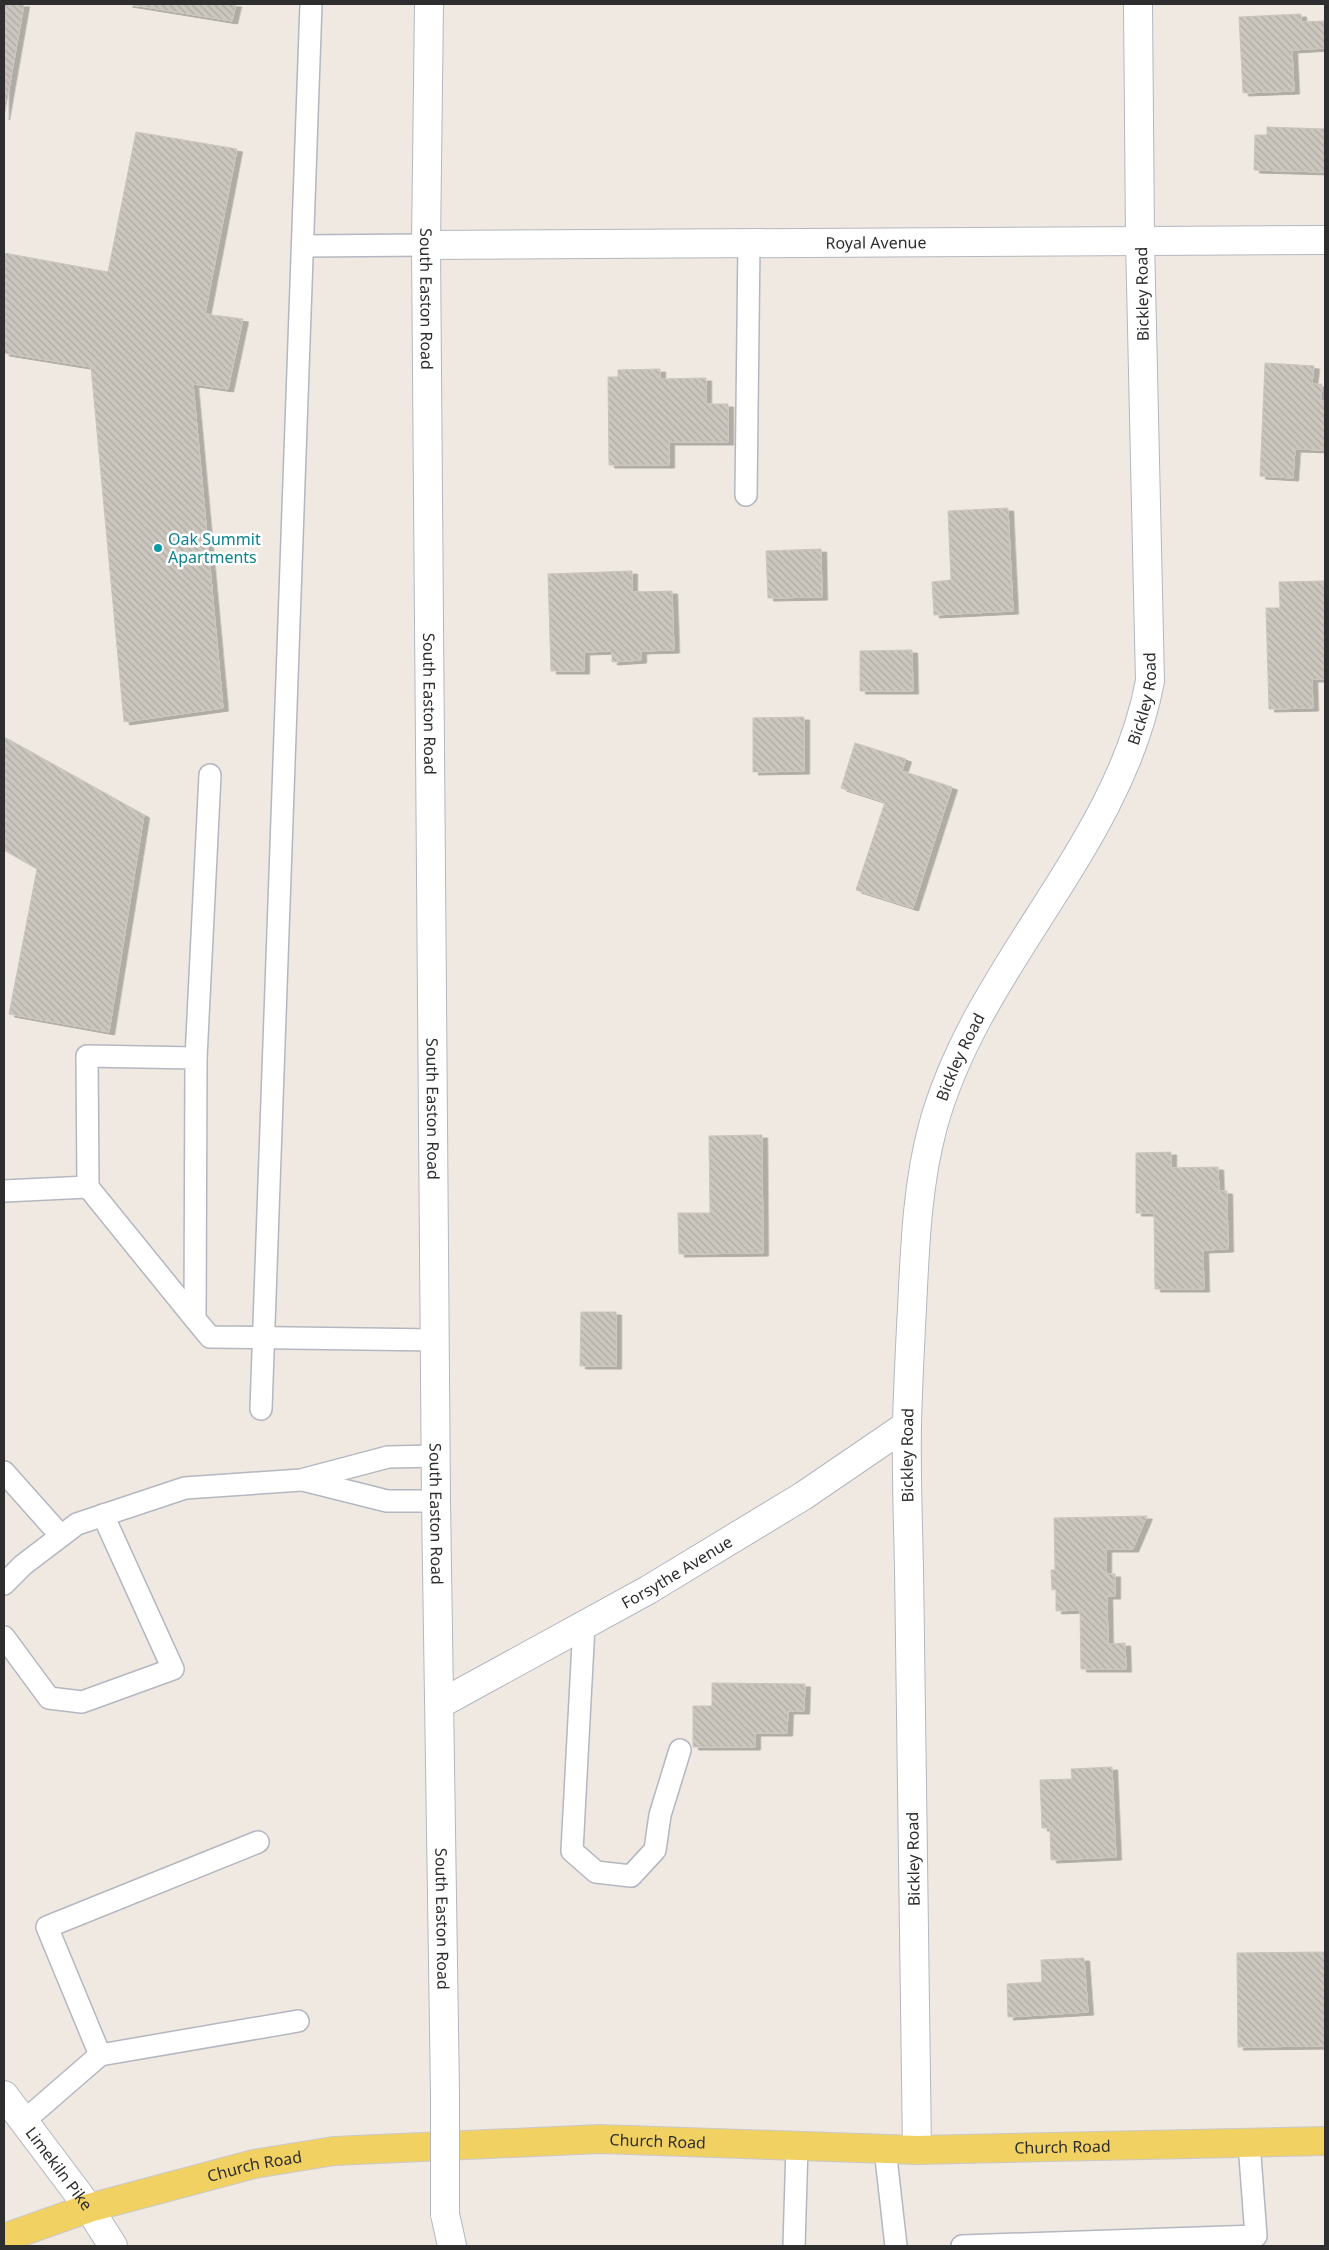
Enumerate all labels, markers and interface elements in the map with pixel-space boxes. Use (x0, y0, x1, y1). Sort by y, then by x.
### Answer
street label: South Easton Road (415, 228, 438, 370)
street label: Royal Avenue (825, 231, 927, 254)
street label: Bickley Road (1130, 247, 1154, 341)
place label: Oak Summit Apartments (168, 528, 261, 568)
marker: Oak Summit Apartments (152, 542, 164, 554)
street label: South Easton Road (418, 633, 441, 775)
street label: Bickley Road (1122, 652, 1161, 748)
street label: Bickley Road (931, 1009, 989, 1104)
street label: South Easton Road (421, 1038, 444, 1180)
street label: Bickley Road (896, 1408, 918, 1503)
street label: South Easton Road (425, 1443, 448, 1585)
street label: Forsythe Avenue (617, 1531, 736, 1614)
street label: Bickley Road (901, 1812, 925, 1906)
street label: South Easton Road (430, 1848, 454, 1990)
street label: Limekiln Pike (21, 2122, 98, 2215)
street label: Church Road (609, 2128, 706, 2154)
street label: Church Road (1014, 2135, 1111, 2159)
street label: Church Road (205, 2145, 303, 2187)

